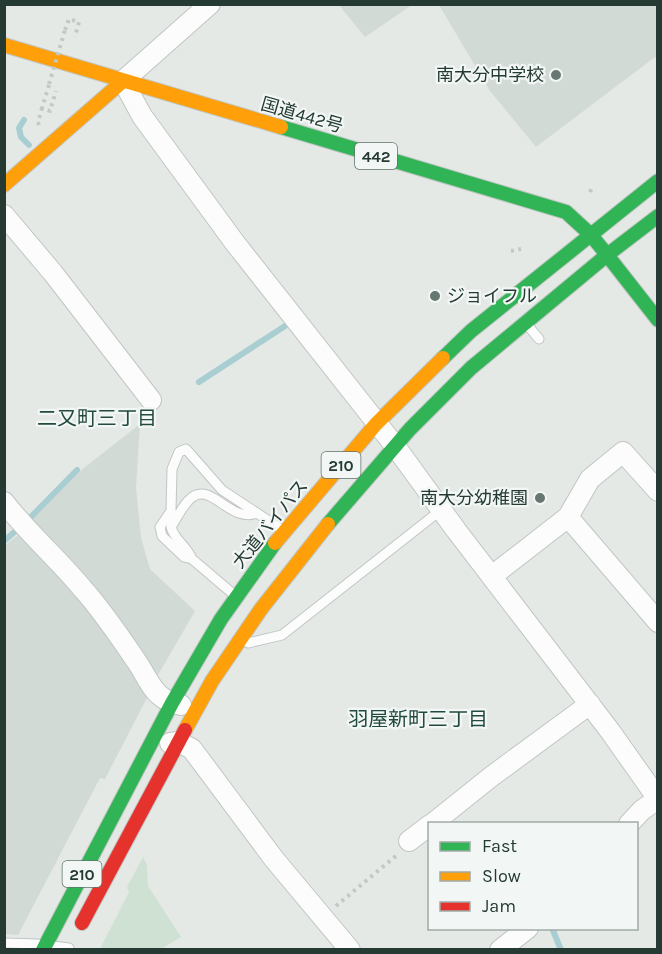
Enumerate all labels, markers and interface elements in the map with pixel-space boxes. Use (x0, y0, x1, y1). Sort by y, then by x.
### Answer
place label: 南大分中学校 (436, 64, 544, 86)
marker: 南大分中学校 (549, 68, 563, 82)
street label: 国道442号 (258, 93, 346, 137)
road number: 442 (355, 143, 397, 169)
place label: ジョイフル (447, 285, 537, 307)
marker: ジョイフル (428, 289, 442, 303)
district label: 二又町三丁目 (37, 407, 157, 430)
road number: 210 (322, 452, 360, 478)
street label: 大道バイパス (228, 475, 312, 573)
place label: 南大分幼稚園 (420, 487, 528, 509)
marker: 南大分幼稚園 (533, 491, 547, 505)
district label: 羽屋新町三丁目 (348, 708, 488, 731)
legend (428, 822, 638, 930)
text: Fast (482, 835, 517, 857)
road number: 210 (62, 861, 101, 887)
text: Slow (482, 865, 521, 887)
text: Jam (482, 895, 516, 917)

